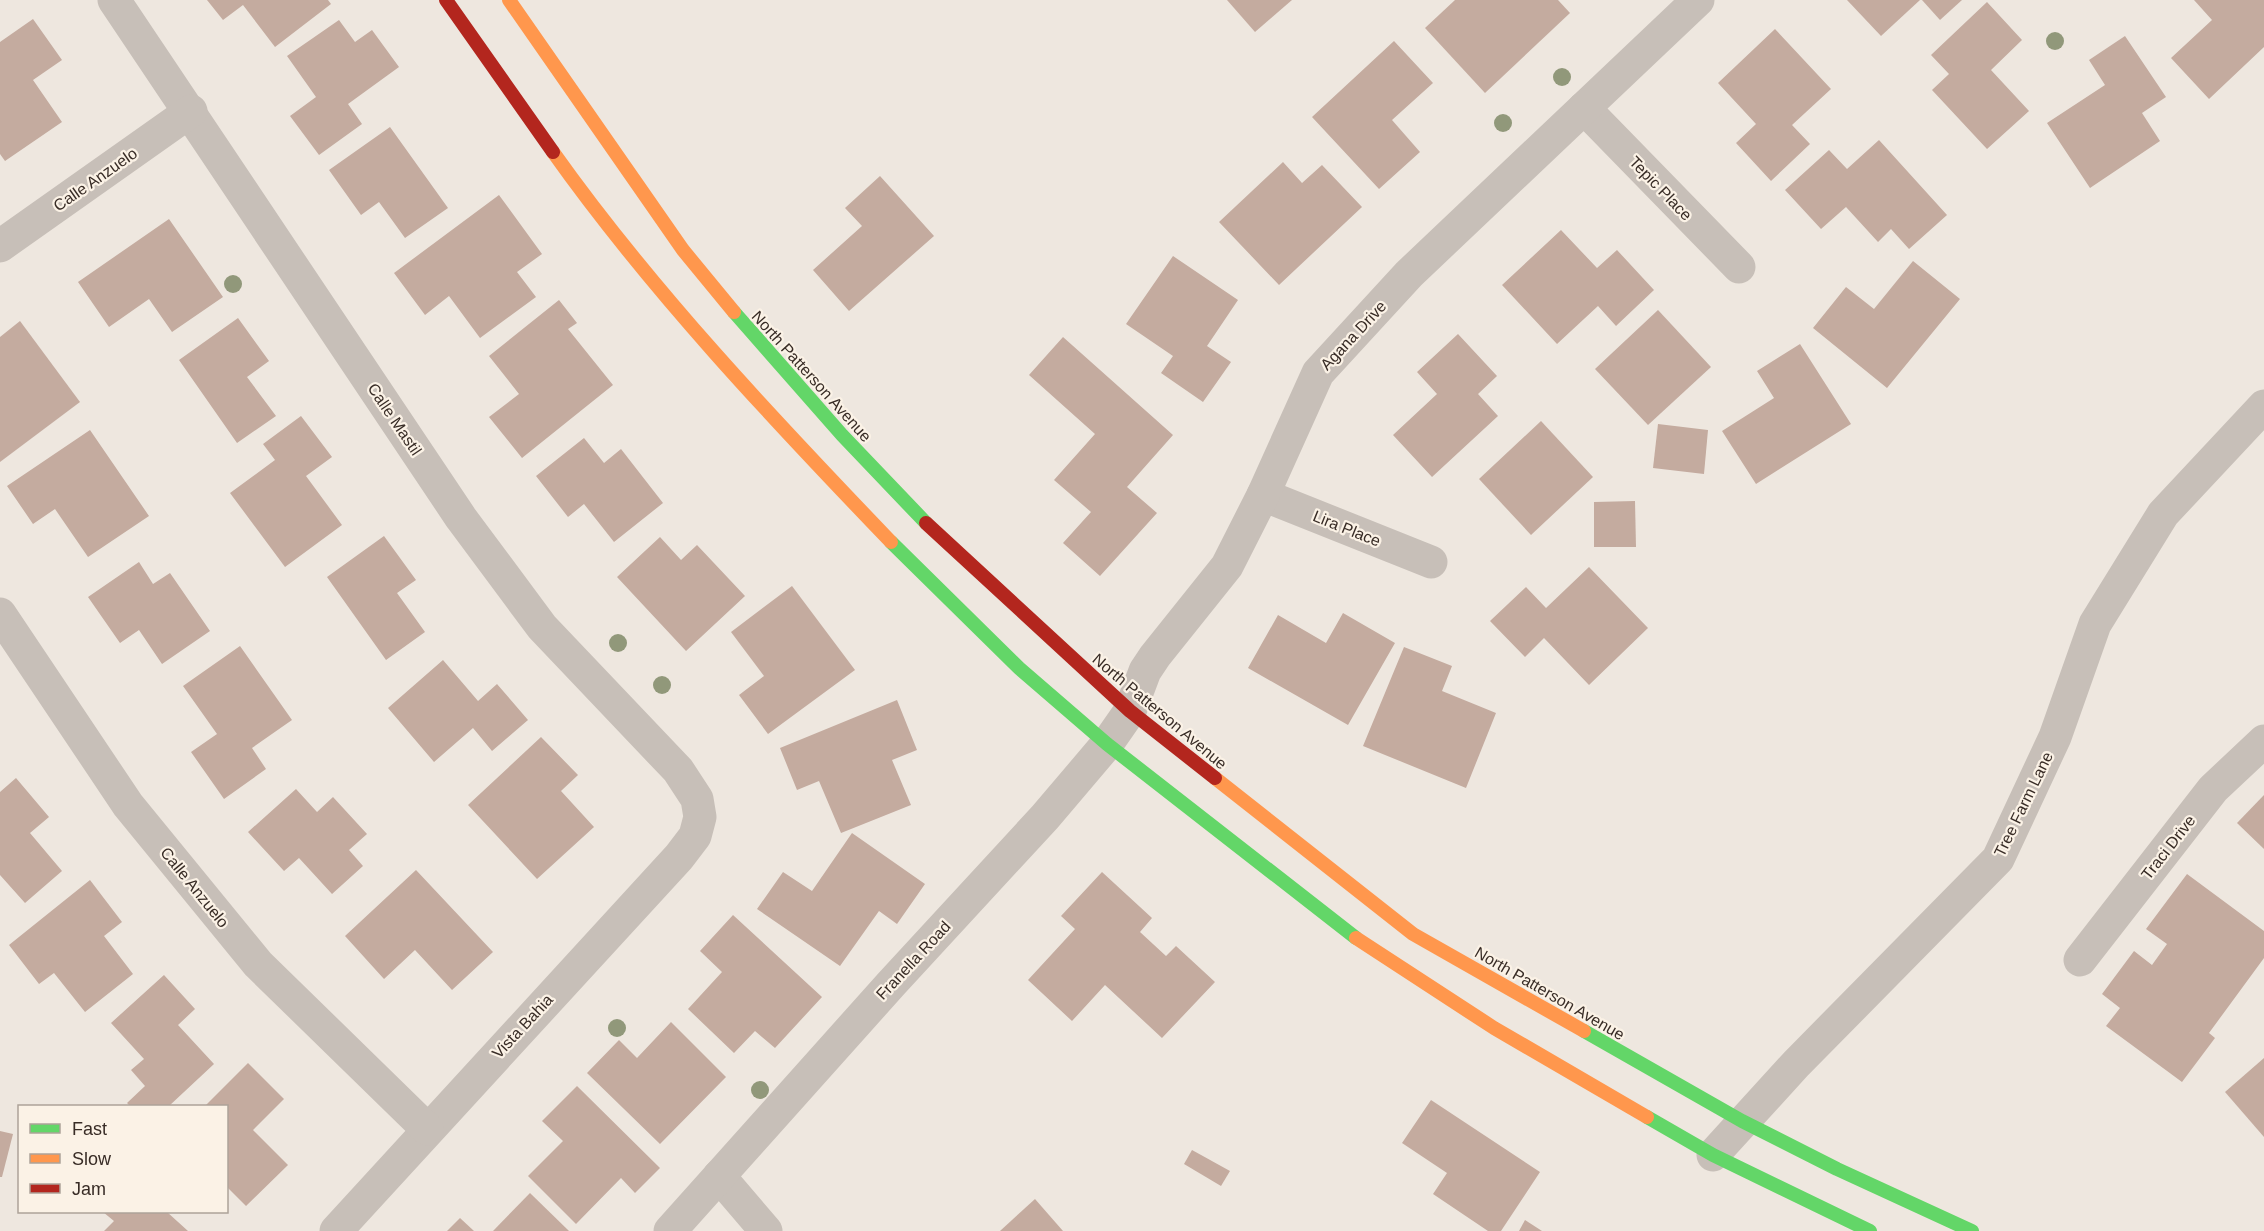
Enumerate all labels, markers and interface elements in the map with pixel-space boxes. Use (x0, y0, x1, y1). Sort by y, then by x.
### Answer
street label: Calle Anzuelo (50, 144, 140, 214)
street label: Tepic Place (1626, 153, 1695, 224)
street label: Agana Drive (1317, 297, 1390, 373)
street label: North Patterson Avenue (749, 308, 875, 445)
street label: Calle Mastil (364, 380, 425, 458)
street label: Lira Place (1311, 507, 1383, 550)
street label: North Patterson Avenue (1089, 650, 1230, 772)
street label: Tree Farm Lane (1991, 749, 2056, 859)
street label: Traci Drive (2138, 812, 2199, 883)
street label: Calle Anzuelo (157, 844, 232, 931)
street label: Franella Road (873, 918, 954, 1003)
street label: North Patterson Avenue (1472, 944, 1628, 1043)
street label: Vista Bahia (489, 991, 556, 1062)
legend (18, 1105, 228, 1213)
text: Fast (72, 1119, 107, 1139)
text: Slow (72, 1149, 112, 1169)
text: Jam (72, 1179, 106, 1199)

